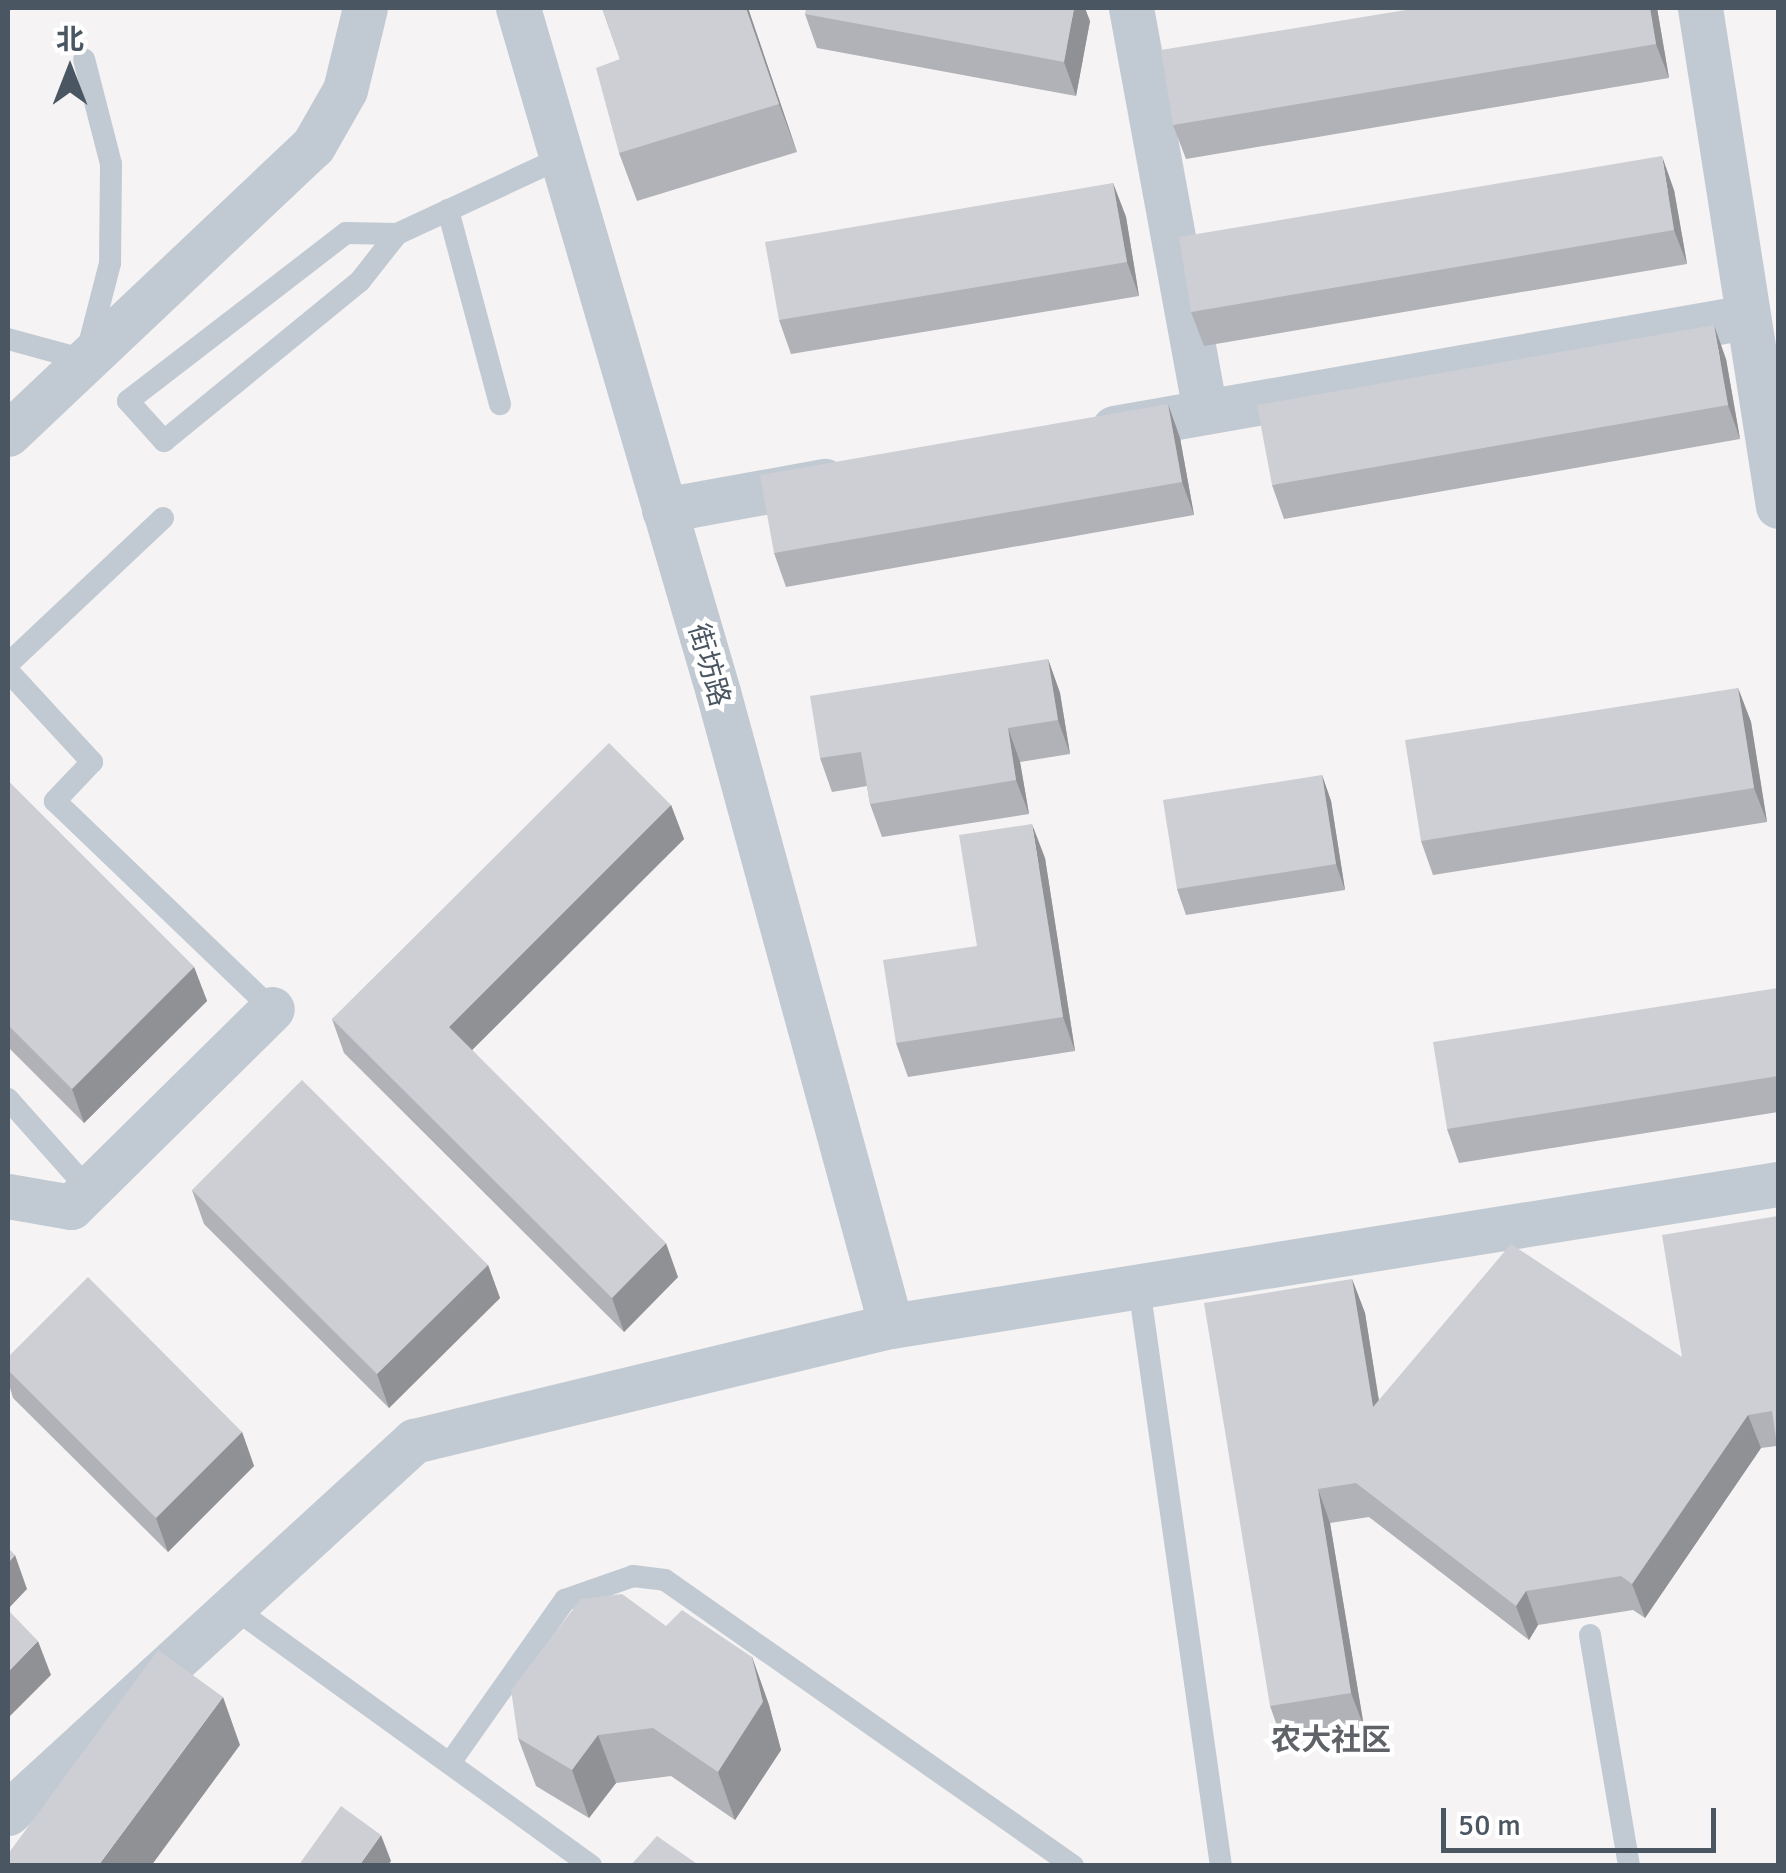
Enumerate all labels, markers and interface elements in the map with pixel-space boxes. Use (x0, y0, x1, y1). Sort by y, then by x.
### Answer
north arrow (20, 20, 120, 120)
text: 北 (56, 23, 84, 57)
street label: 街坊路 (681, 620, 737, 710)
district label: 农大社区 (1271, 1723, 1391, 1759)
scale bar (1446, 1788, 1721, 1850)
text: 50 m (1458, 1807, 1521, 1844)

